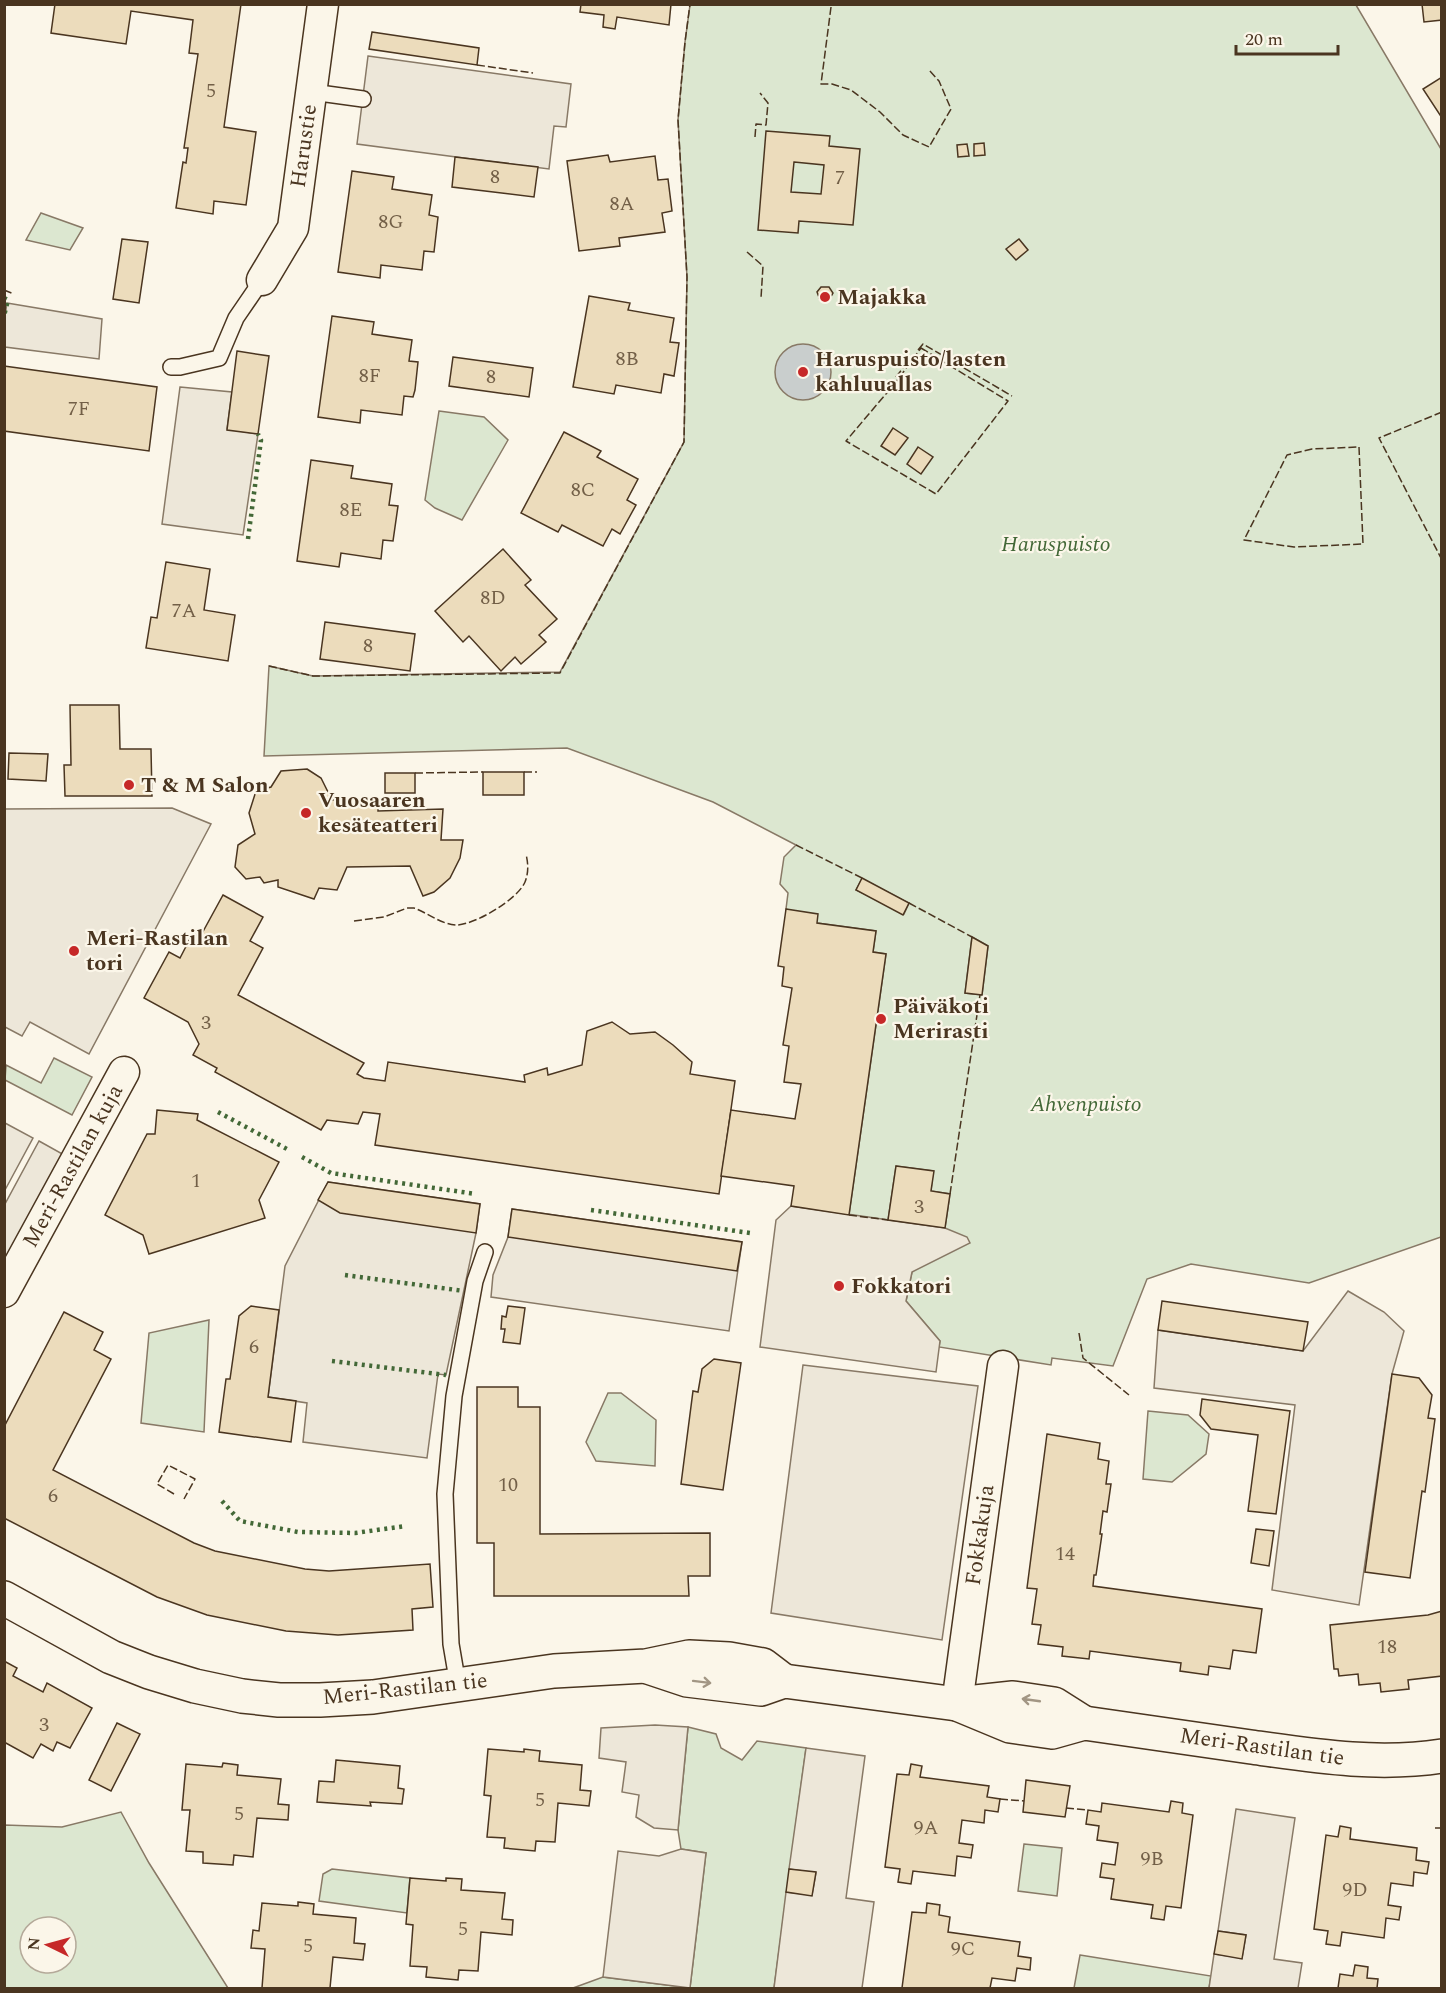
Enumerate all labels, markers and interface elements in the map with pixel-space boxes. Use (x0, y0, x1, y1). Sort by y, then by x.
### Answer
scale bar (1236, 18, 1338, 56)
text: 20 m (1245, 26, 1283, 53)
house number: 5 (206, 76, 216, 106)
street label: Harustie (282, 102, 326, 190)
house number: 8 (490, 162, 500, 192)
house number: 7 (835, 163, 845, 193)
house number: 8A (610, 189, 635, 219)
house number: 8G (378, 207, 404, 237)
place label: Majakka (837, 281, 927, 314)
marker: Majakka (818, 290, 832, 304)
place label: Haruspuisto/lasten kahluuallas (815, 343, 1007, 401)
house number: 8B (615, 344, 639, 374)
house number: 8F (359, 361, 381, 391)
house number: 8 (486, 362, 496, 392)
marker: Haruspuisto/lasten kahluuallas (796, 365, 810, 379)
house number: 7F (68, 394, 90, 424)
house number: 8C (571, 475, 595, 505)
house number: 8E (339, 495, 363, 525)
park label: Haruspuisto (1001, 528, 1111, 561)
house number: 8D (480, 583, 506, 613)
house number: 7A (172, 596, 197, 626)
house number: 8 (363, 631, 373, 661)
place label: T & M Salon (141, 769, 269, 802)
marker: T & M Salon (122, 778, 136, 792)
place label: Vuosaaren kesäteatteri (318, 784, 438, 842)
marker: Vuosaaren kesäteatteri (299, 806, 313, 820)
place label: Meri-Rastilan tori (86, 922, 229, 980)
marker: Meri-Rastilan tori (67, 944, 81, 958)
place label: Päiväkoti Merirasti (893, 990, 989, 1048)
house number: 3 (201, 1008, 211, 1038)
marker: Päiväkoti Merirasti (874, 1012, 888, 1026)
street label: Meri-Rastilan kuja (14, 1078, 132, 1254)
park label: Ahvenpuisto (1029, 1088, 1142, 1121)
house number: 1 (191, 1166, 201, 1196)
house number: 3 (914, 1192, 924, 1222)
place label: Fokkatori (851, 1270, 951, 1303)
marker: Fokkatori (832, 1279, 846, 1293)
house number: 6 (249, 1332, 259, 1362)
house number: 10 (498, 1470, 518, 1500)
house number: 6 (48, 1481, 58, 1511)
street label: Fokkakuja (957, 1482, 1003, 1588)
house number: 14 (1055, 1539, 1075, 1569)
house number: 18 (1377, 1632, 1397, 1662)
street label: Meri-Rastilan tie (321, 1664, 489, 1714)
one-way arrow (692, 1677, 712, 1688)
one-way arrow (1021, 1695, 1041, 1706)
house number: 3 (39, 1710, 49, 1740)
street label: Meri-Rastilan tie (1178, 1719, 1346, 1775)
house number: 5 (535, 1785, 545, 1815)
house number: 5 (234, 1799, 244, 1829)
house number: 9A (914, 1813, 939, 1843)
house number: 9B (1140, 1844, 1164, 1874)
house number: 9D (1342, 1875, 1368, 1905)
house number: 5 (458, 1914, 468, 1944)
north arrow (18, 1915, 78, 1975)
house number: 5 (303, 1931, 313, 1961)
house number: 9C (951, 1934, 975, 1964)
text: N (22, 1936, 47, 1951)

